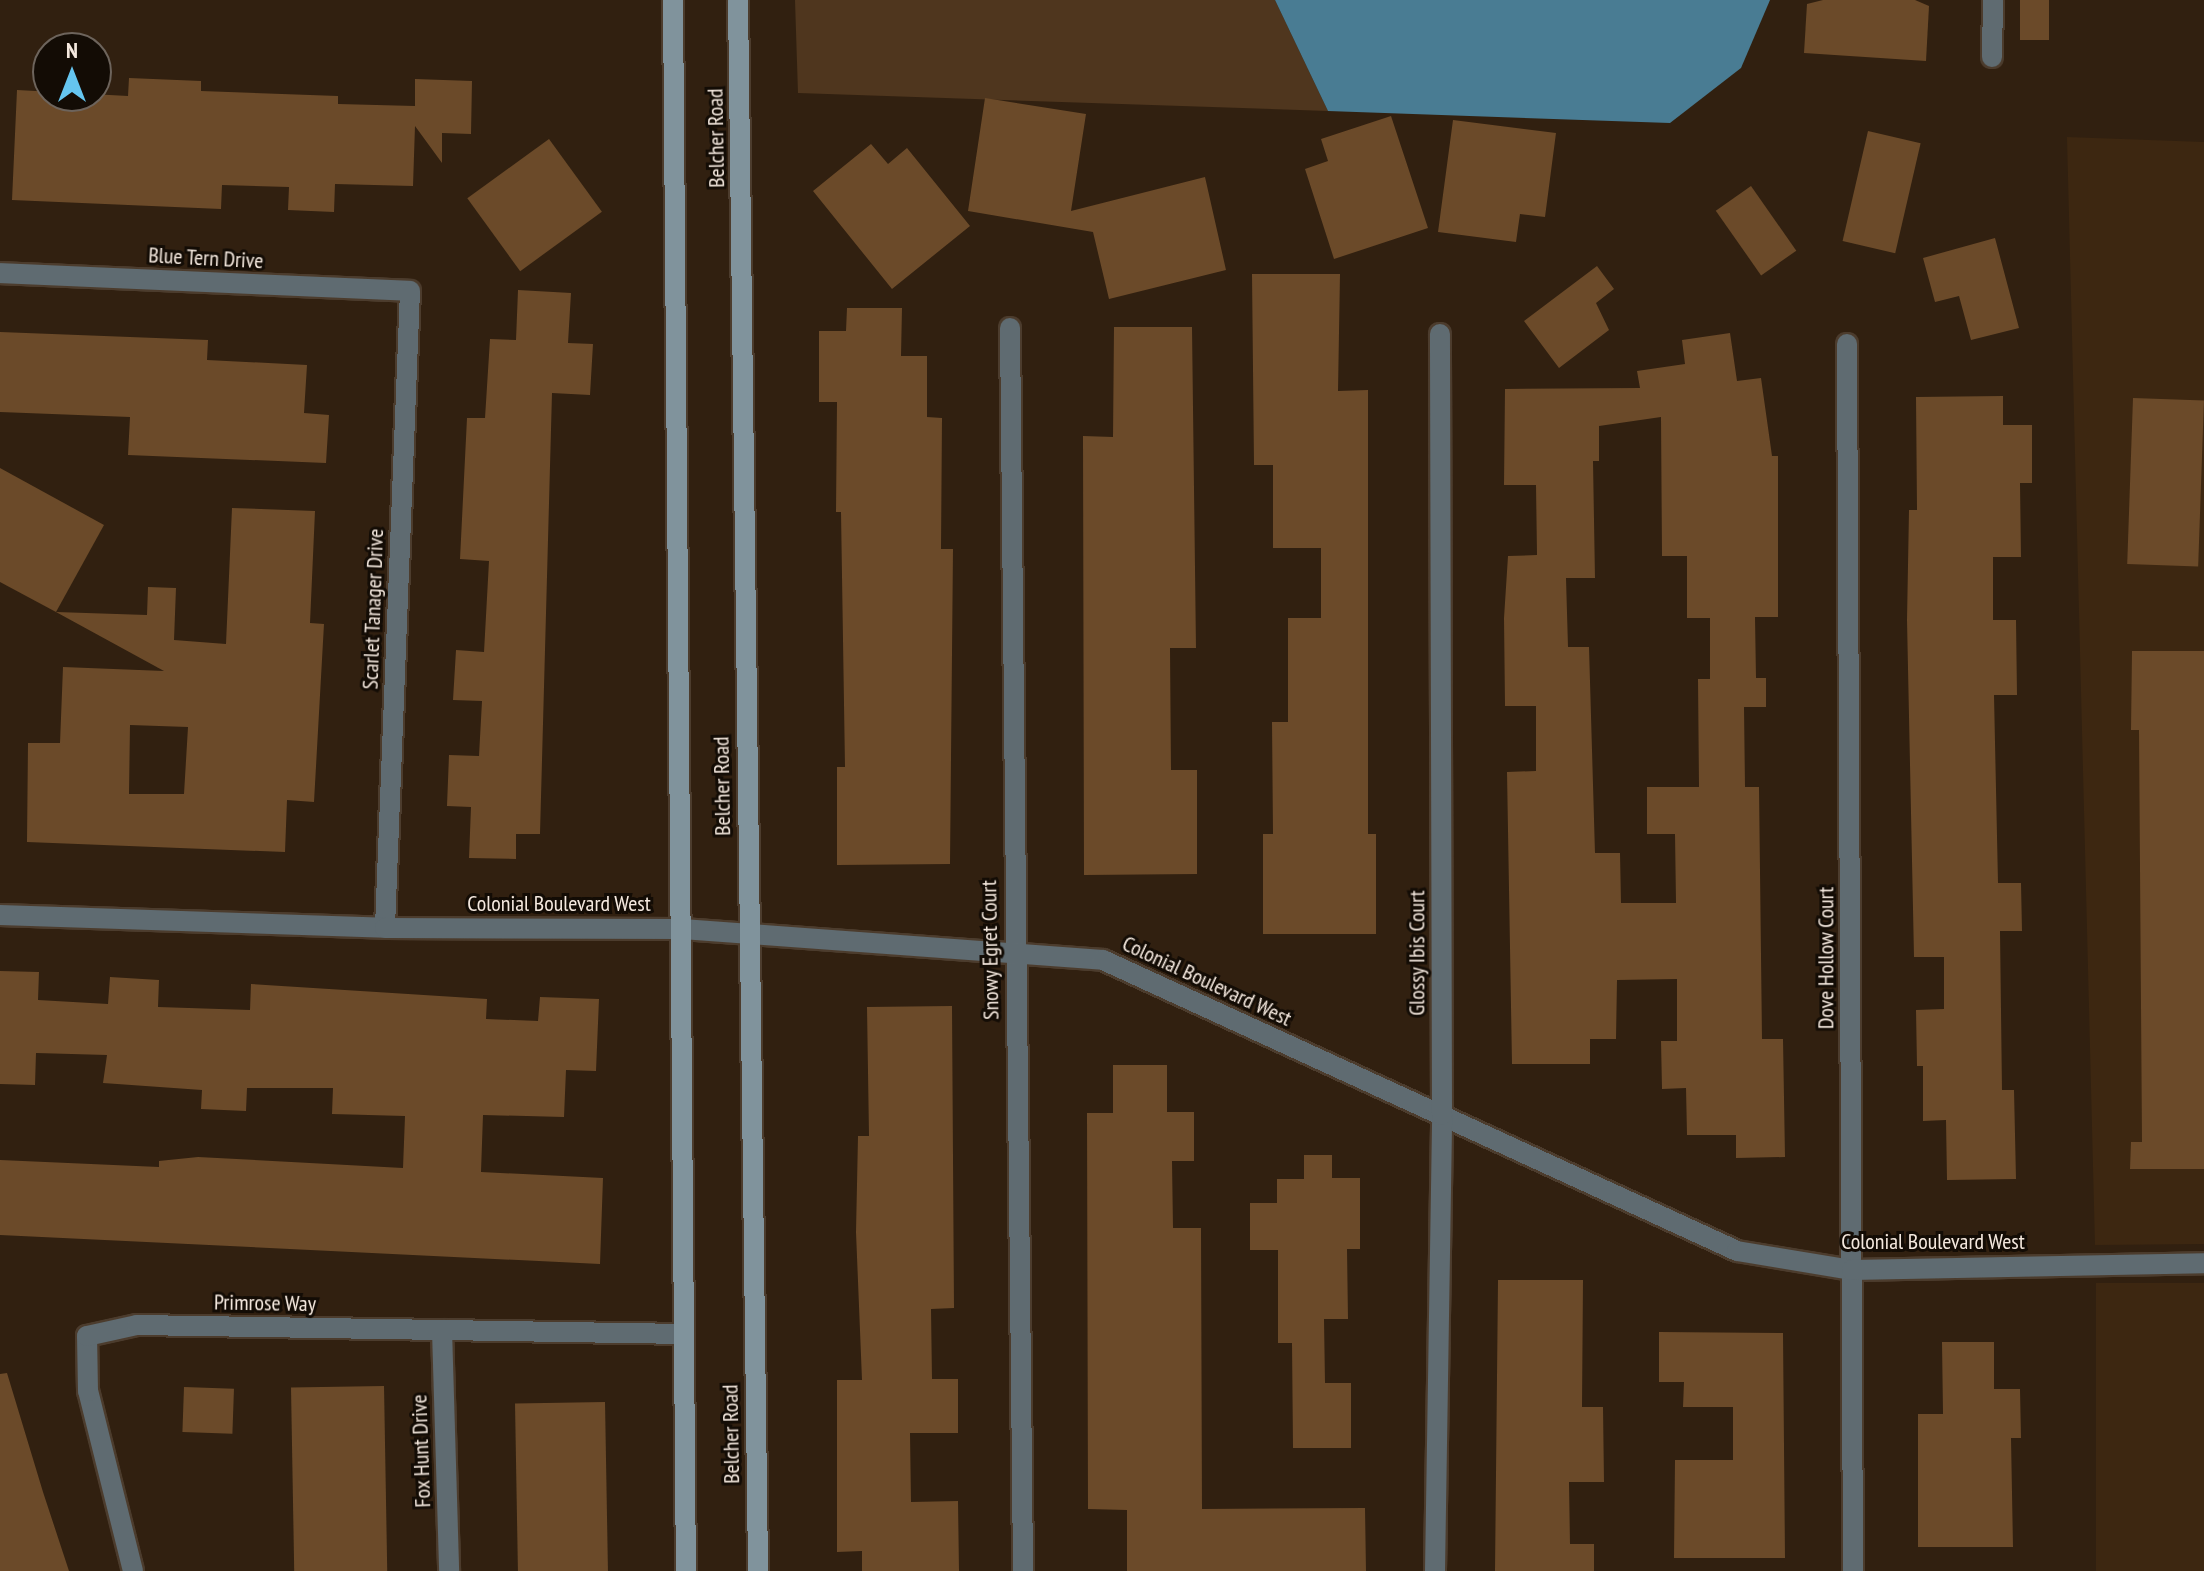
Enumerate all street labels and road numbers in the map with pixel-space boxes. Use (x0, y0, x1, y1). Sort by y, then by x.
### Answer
street label: Belcher Road (702, 88, 730, 188)
street label: Blue Tern Drive (148, 242, 264, 274)
street label: Scarlet Tanager Drive (357, 528, 389, 690)
street label: Belcher Road (708, 736, 736, 836)
street label: Snowy Egret Court (976, 880, 1004, 1020)
street label: Dove Hollow Court (1813, 887, 1839, 1029)
street label: Glossy Ibis Court (1404, 890, 1430, 1016)
street label: Colonial Boulevard West (467, 891, 651, 917)
street label: Colonial Boulevard West (1118, 930, 1296, 1032)
street label: Colonial Boulevard West (1841, 1229, 2025, 1255)
street label: Primrose Way (214, 1289, 316, 1317)
street label: Belcher Road (717, 1384, 745, 1484)
street label: Fox Hunt Drive (406, 1394, 436, 1508)

